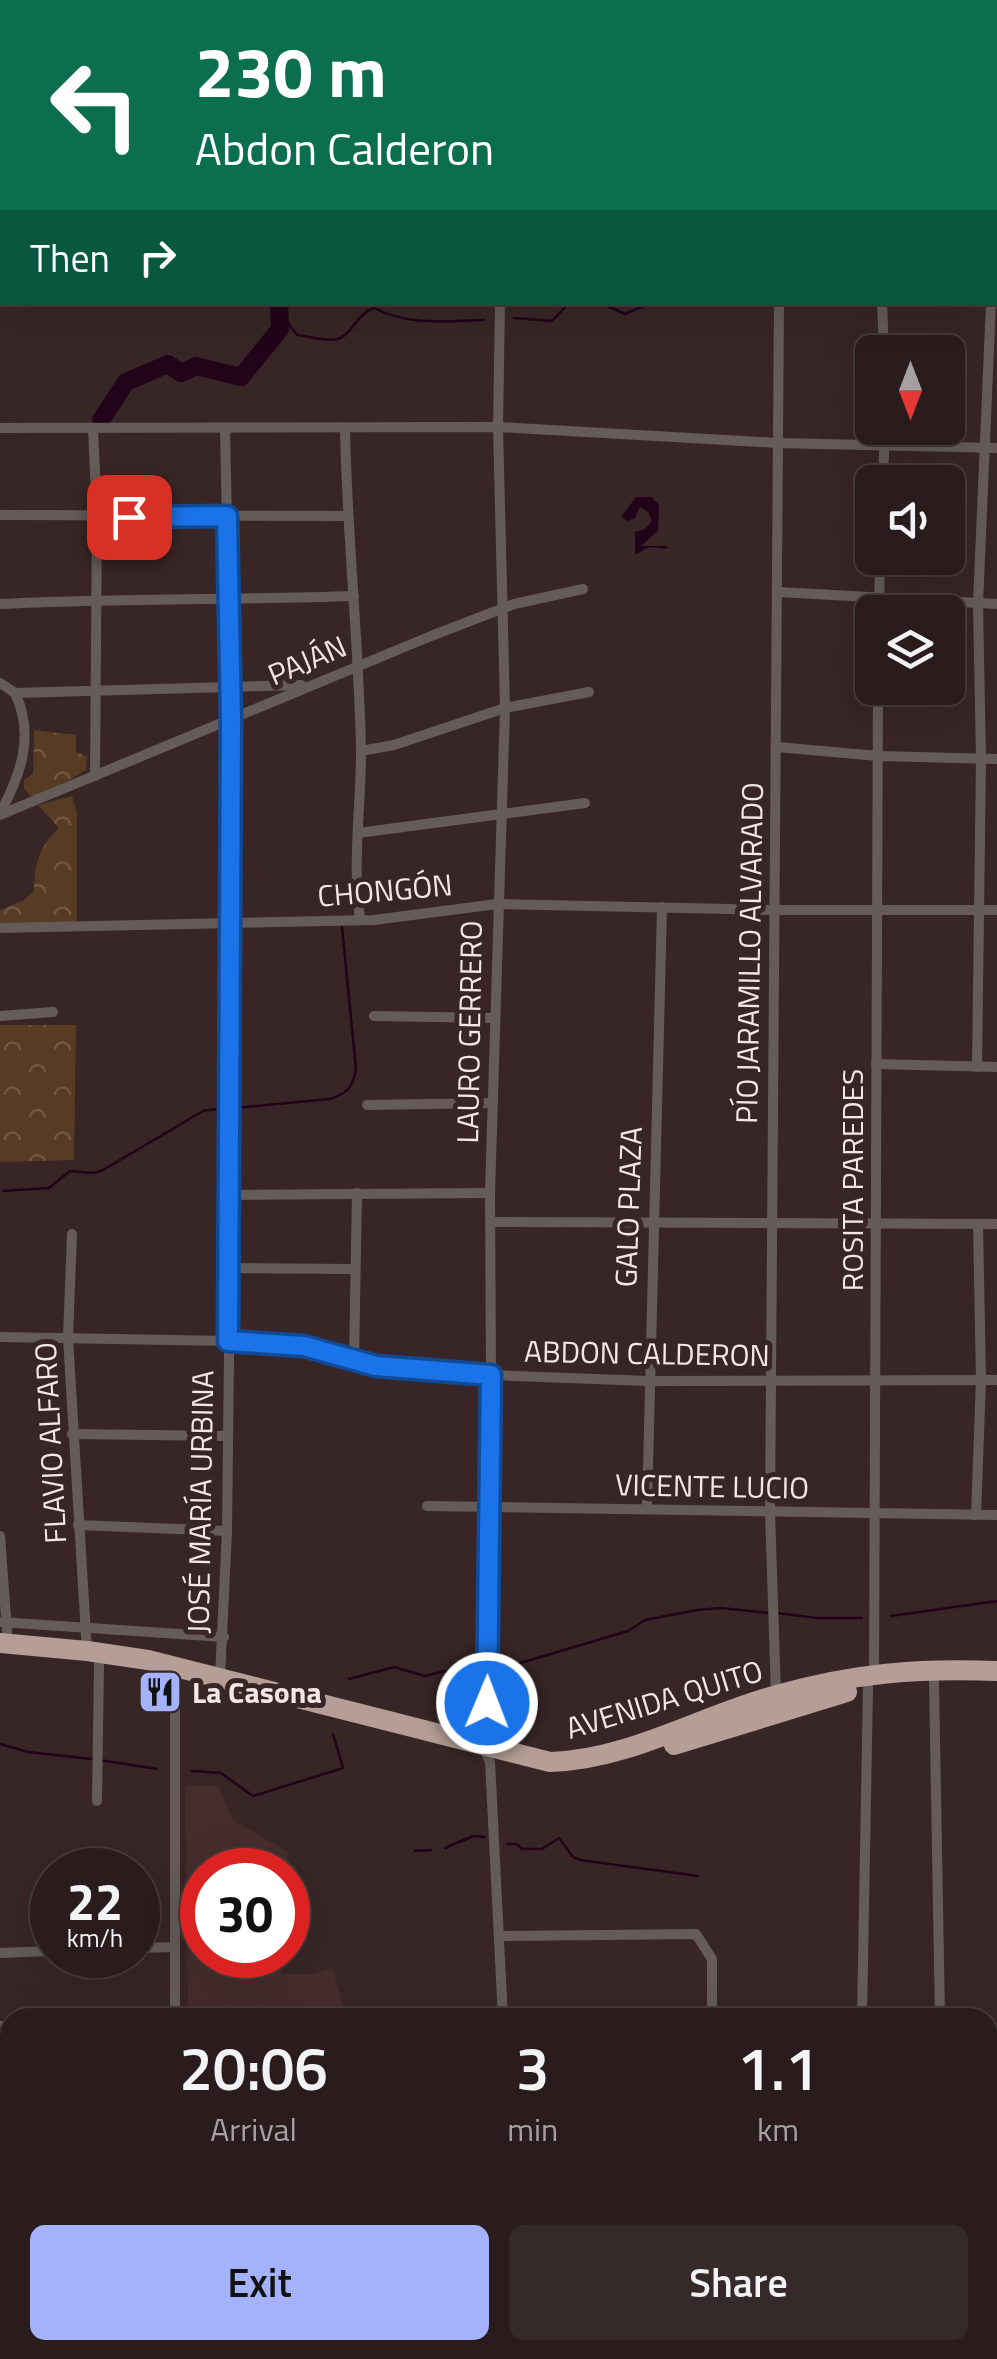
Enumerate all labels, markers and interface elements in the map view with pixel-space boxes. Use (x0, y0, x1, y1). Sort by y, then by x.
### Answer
text: 230 m (195, 18, 387, 124)
icon: left (30, 40, 160, 170)
text: Abdon Calderon (195, 114, 494, 182)
text: Then (30, 229, 110, 287)
icon: right (130, 230, 185, 285)
north arrow (855, 335, 965, 445)
map controls (855, 335, 965, 705)
button: sound (855, 465, 965, 575)
pin (87, 475, 172, 560)
icon: arrive (102, 490, 157, 545)
button: layers (855, 595, 965, 705)
street label: PAJÁN (261, 623, 353, 697)
street label: PÍO JARAMILLO ALVARADO (723, 782, 775, 1124)
street label: CHONGÓN (316, 861, 454, 919)
street label: LAURO GERRERO (444, 920, 494, 1144)
street label: ROSITA PAREDES (829, 1069, 875, 1291)
street label: GALO PLAZA (602, 1126, 654, 1288)
street label: ABDON CALDERON (524, 1328, 770, 1378)
street label: FLAVIO ALFARO (22, 1341, 78, 1545)
street label: JOSÉ MARÍA URBINA (175, 1370, 225, 1634)
street label: VICENTE LUCIO (615, 1461, 809, 1511)
street label: AVENIDA QUITO (560, 1647, 768, 1751)
position arrow (435, 1651, 539, 1755)
restaurant icon: La Casona (137, 1669, 183, 1715)
place label: La Casona (192, 1669, 322, 1715)
speed limit sign: 30 (180, 1848, 310, 1978)
text: 22 (67, 1863, 123, 1939)
text: km/h (67, 1919, 123, 1957)
text: 20:06 (179, 2022, 328, 2113)
text: 3 (516, 2022, 549, 2113)
text: 1.1 (737, 2022, 819, 2113)
text: Arrival (210, 2105, 297, 2153)
text: min (507, 2105, 558, 2153)
text: km (757, 2105, 799, 2153)
button: Exit (30, 2225, 489, 2340)
button: Share (509, 2225, 968, 2340)

